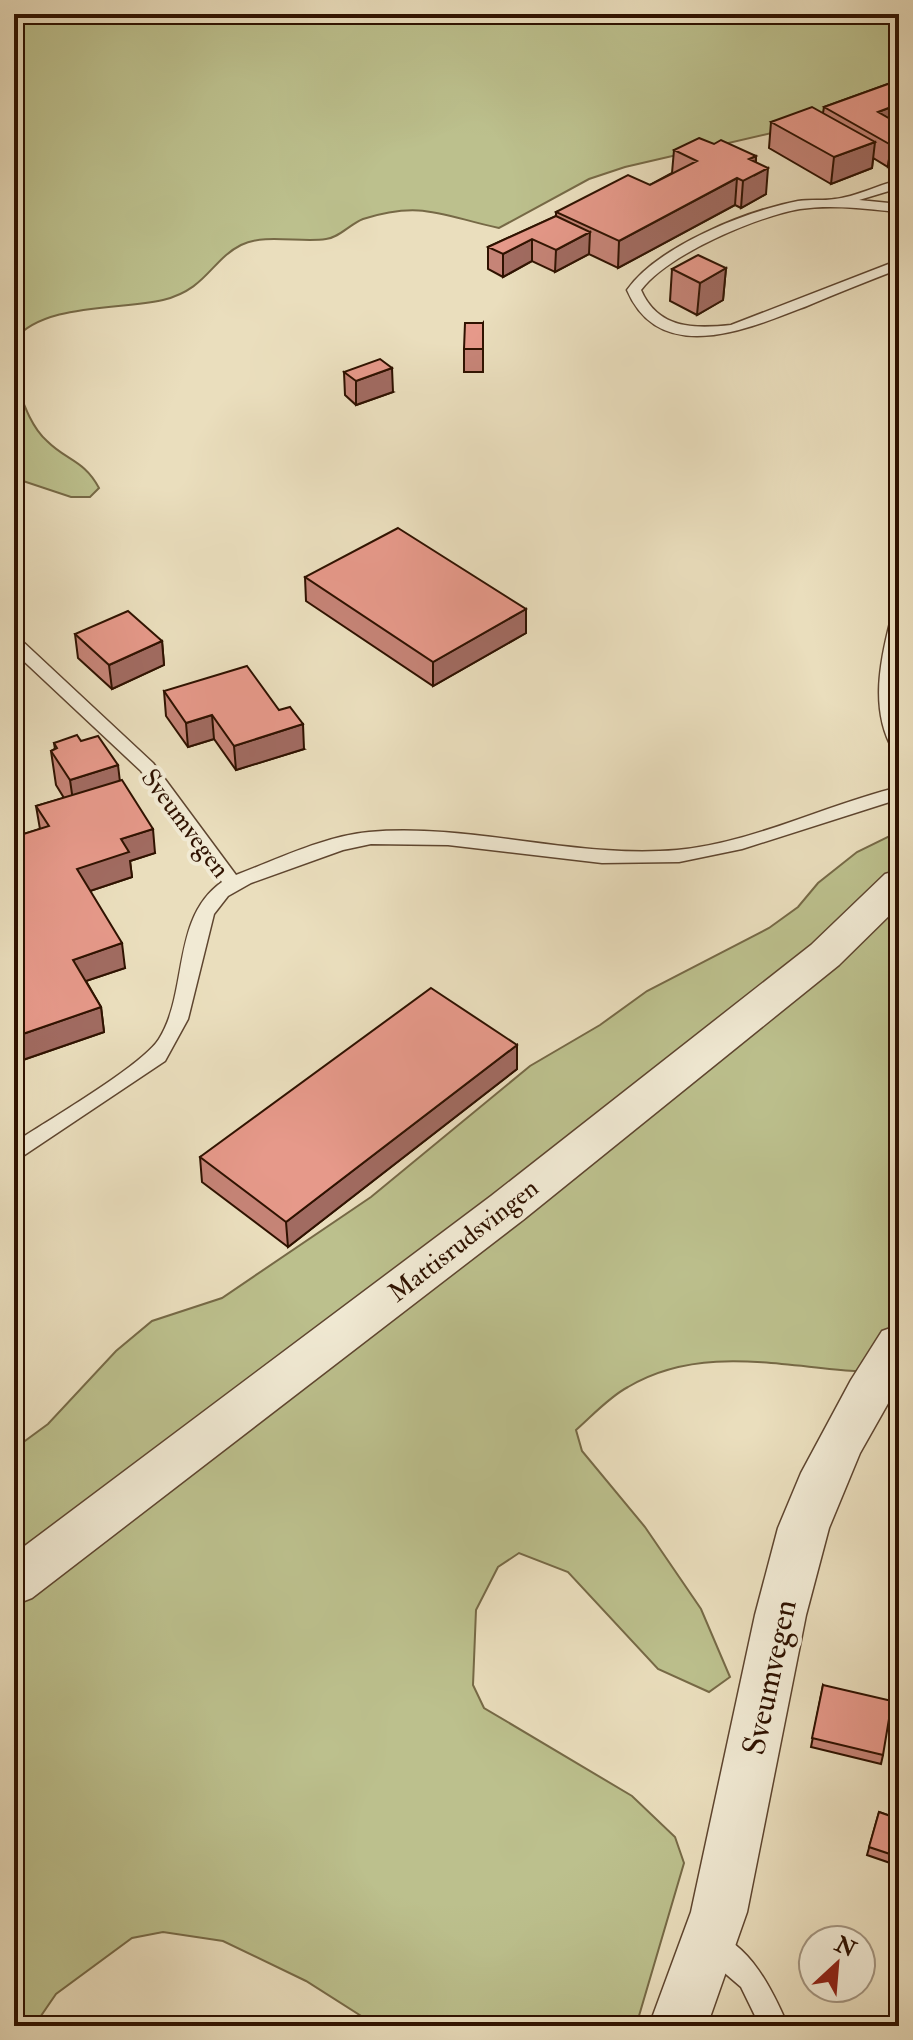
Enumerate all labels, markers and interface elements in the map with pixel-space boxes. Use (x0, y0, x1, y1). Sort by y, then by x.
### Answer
street label: Sveumvegen (134, 763, 237, 884)
street label: Mattisrudsvingen (382, 1172, 545, 1309)
street label: Sveumvegen (734, 1596, 806, 1758)
north arrow (797, 1924, 877, 2004)
text: N (829, 1930, 861, 1964)

